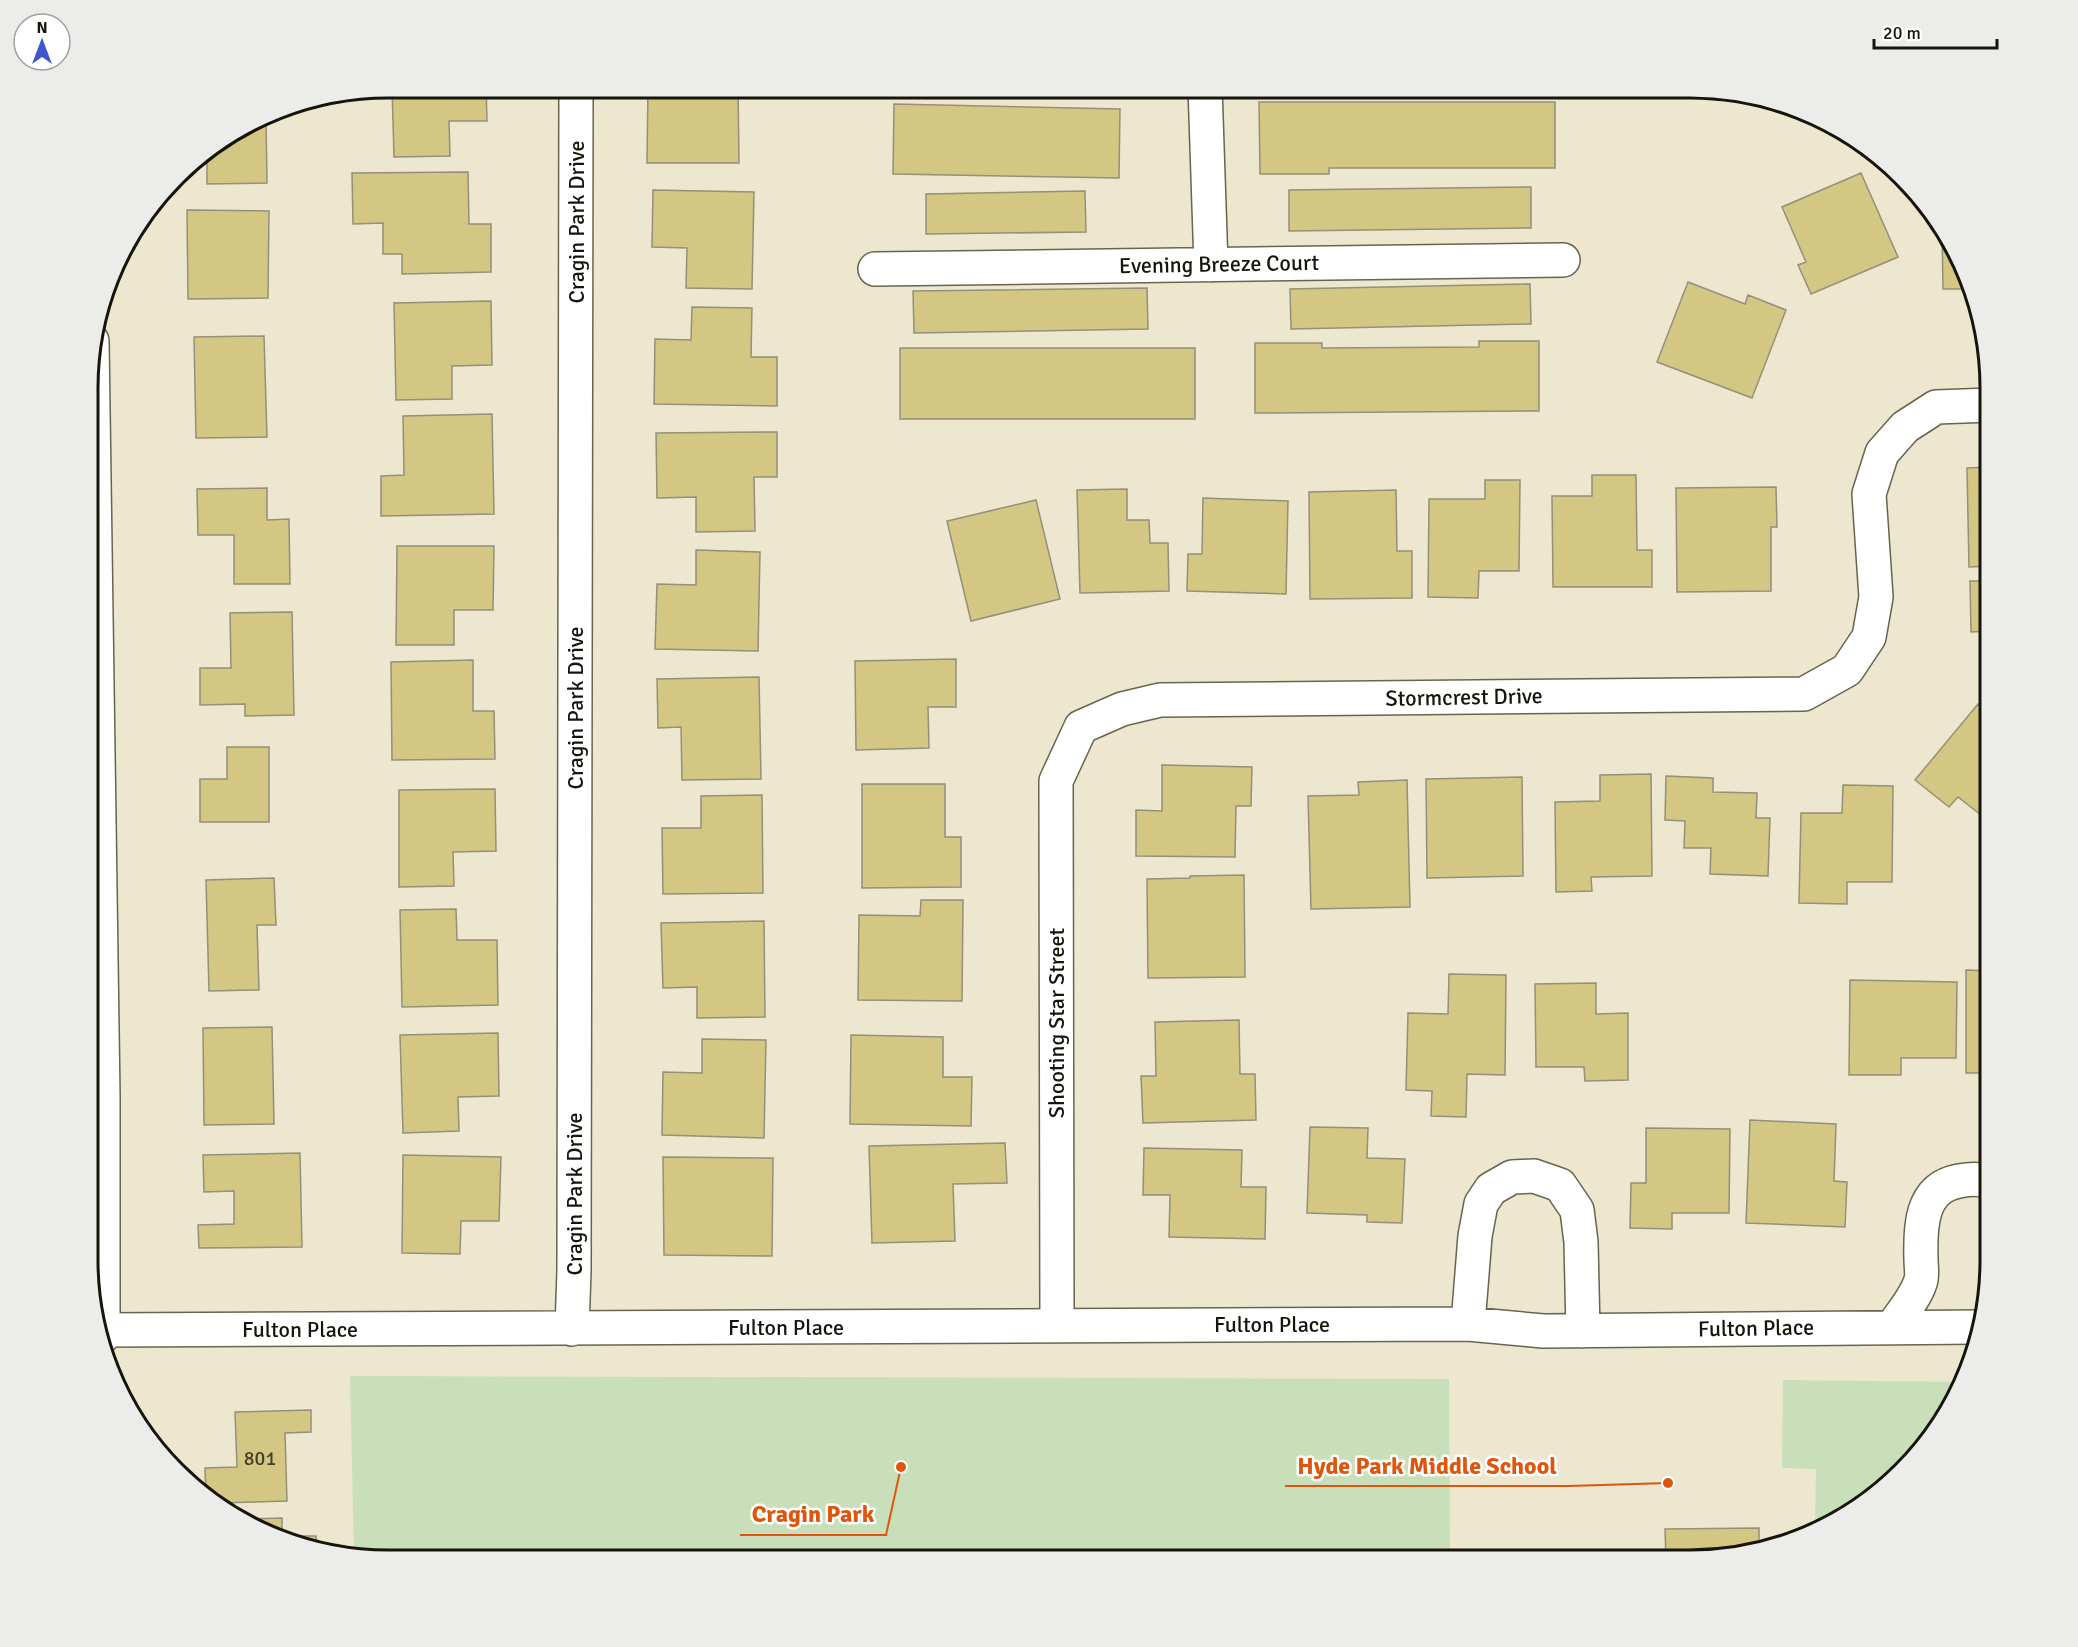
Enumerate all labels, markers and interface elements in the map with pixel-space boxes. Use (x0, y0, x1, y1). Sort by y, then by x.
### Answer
north arrow (12, 12, 72, 72)
scale bar (1874, 12, 1997, 50)
text: N (36, 18, 48, 38)
text: 20 m (1883, 22, 1921, 44)
street label: Cragin Park Drive (563, 141, 590, 304)
street label: Evening Breeze Court (1119, 249, 1320, 279)
street label: Cragin Park Drive (562, 627, 589, 790)
street label: Stormcrest Drive (1385, 682, 1543, 712)
street label: Shooting Star Street (1043, 927, 1070, 1118)
street label: Cragin Park Drive (561, 1113, 588, 1276)
street label: Fulton Place (1214, 1311, 1330, 1338)
street label: Fulton Place (1698, 1313, 1814, 1343)
street label: Fulton Place (728, 1314, 844, 1341)
street label: Fulton Place (242, 1316, 358, 1343)
callout: Hyde Park Middle School (1285, 1444, 1569, 1486)
house number: 801 (244, 1446, 276, 1471)
text: Hyde Park Middle School (1297, 1451, 1557, 1481)
callout: Cragin Park (740, 1493, 886, 1535)
text: Cragin Park (752, 1499, 875, 1529)

